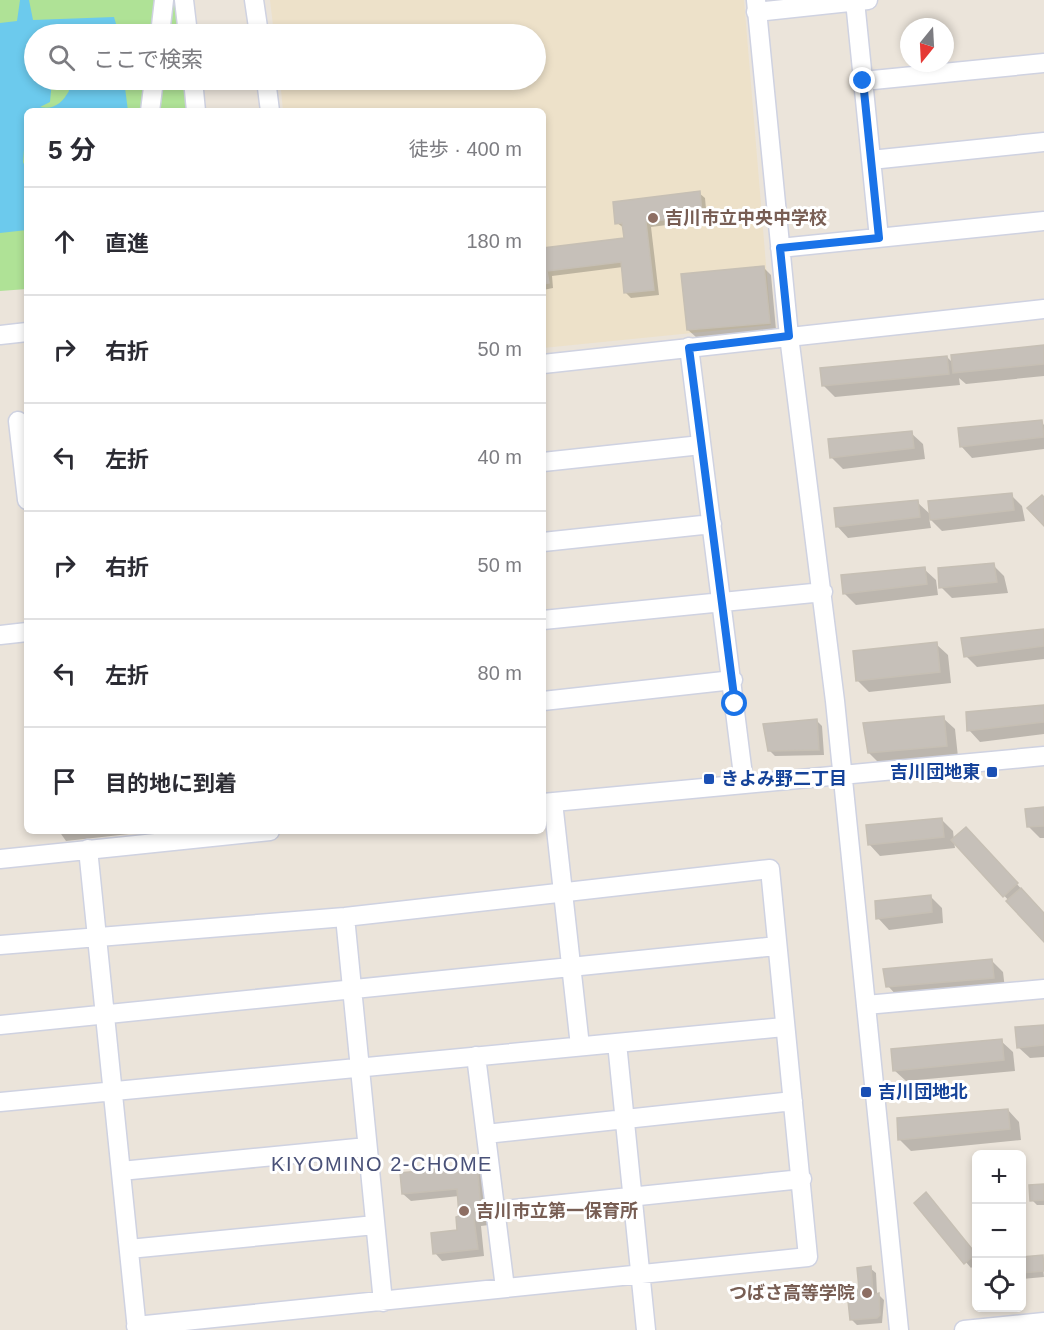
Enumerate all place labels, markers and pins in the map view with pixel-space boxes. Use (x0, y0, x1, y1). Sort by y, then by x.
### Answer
place label: 吉川市立中央中学校 (665, 208, 827, 228)
marker: 吉川市立中央中学校 (646, 211, 660, 225)
place label: 吉川団地東 (890, 762, 980, 782)
marker: 吉川団地東 (985, 765, 999, 779)
place label: きよみ野二丁目 (721, 769, 847, 789)
marker: きよみ野二丁目 (702, 772, 716, 786)
place label: 吉川団地北 (878, 1082, 968, 1102)
marker: 吉川団地北 (859, 1085, 873, 1099)
place label: 吉川市立第一保育所 (476, 1201, 638, 1221)
marker: 吉川市立第一保育所 (457, 1204, 471, 1218)
place label: つばさ高等学院 (729, 1283, 855, 1303)
marker: つばさ高等学院 (860, 1286, 874, 1300)

